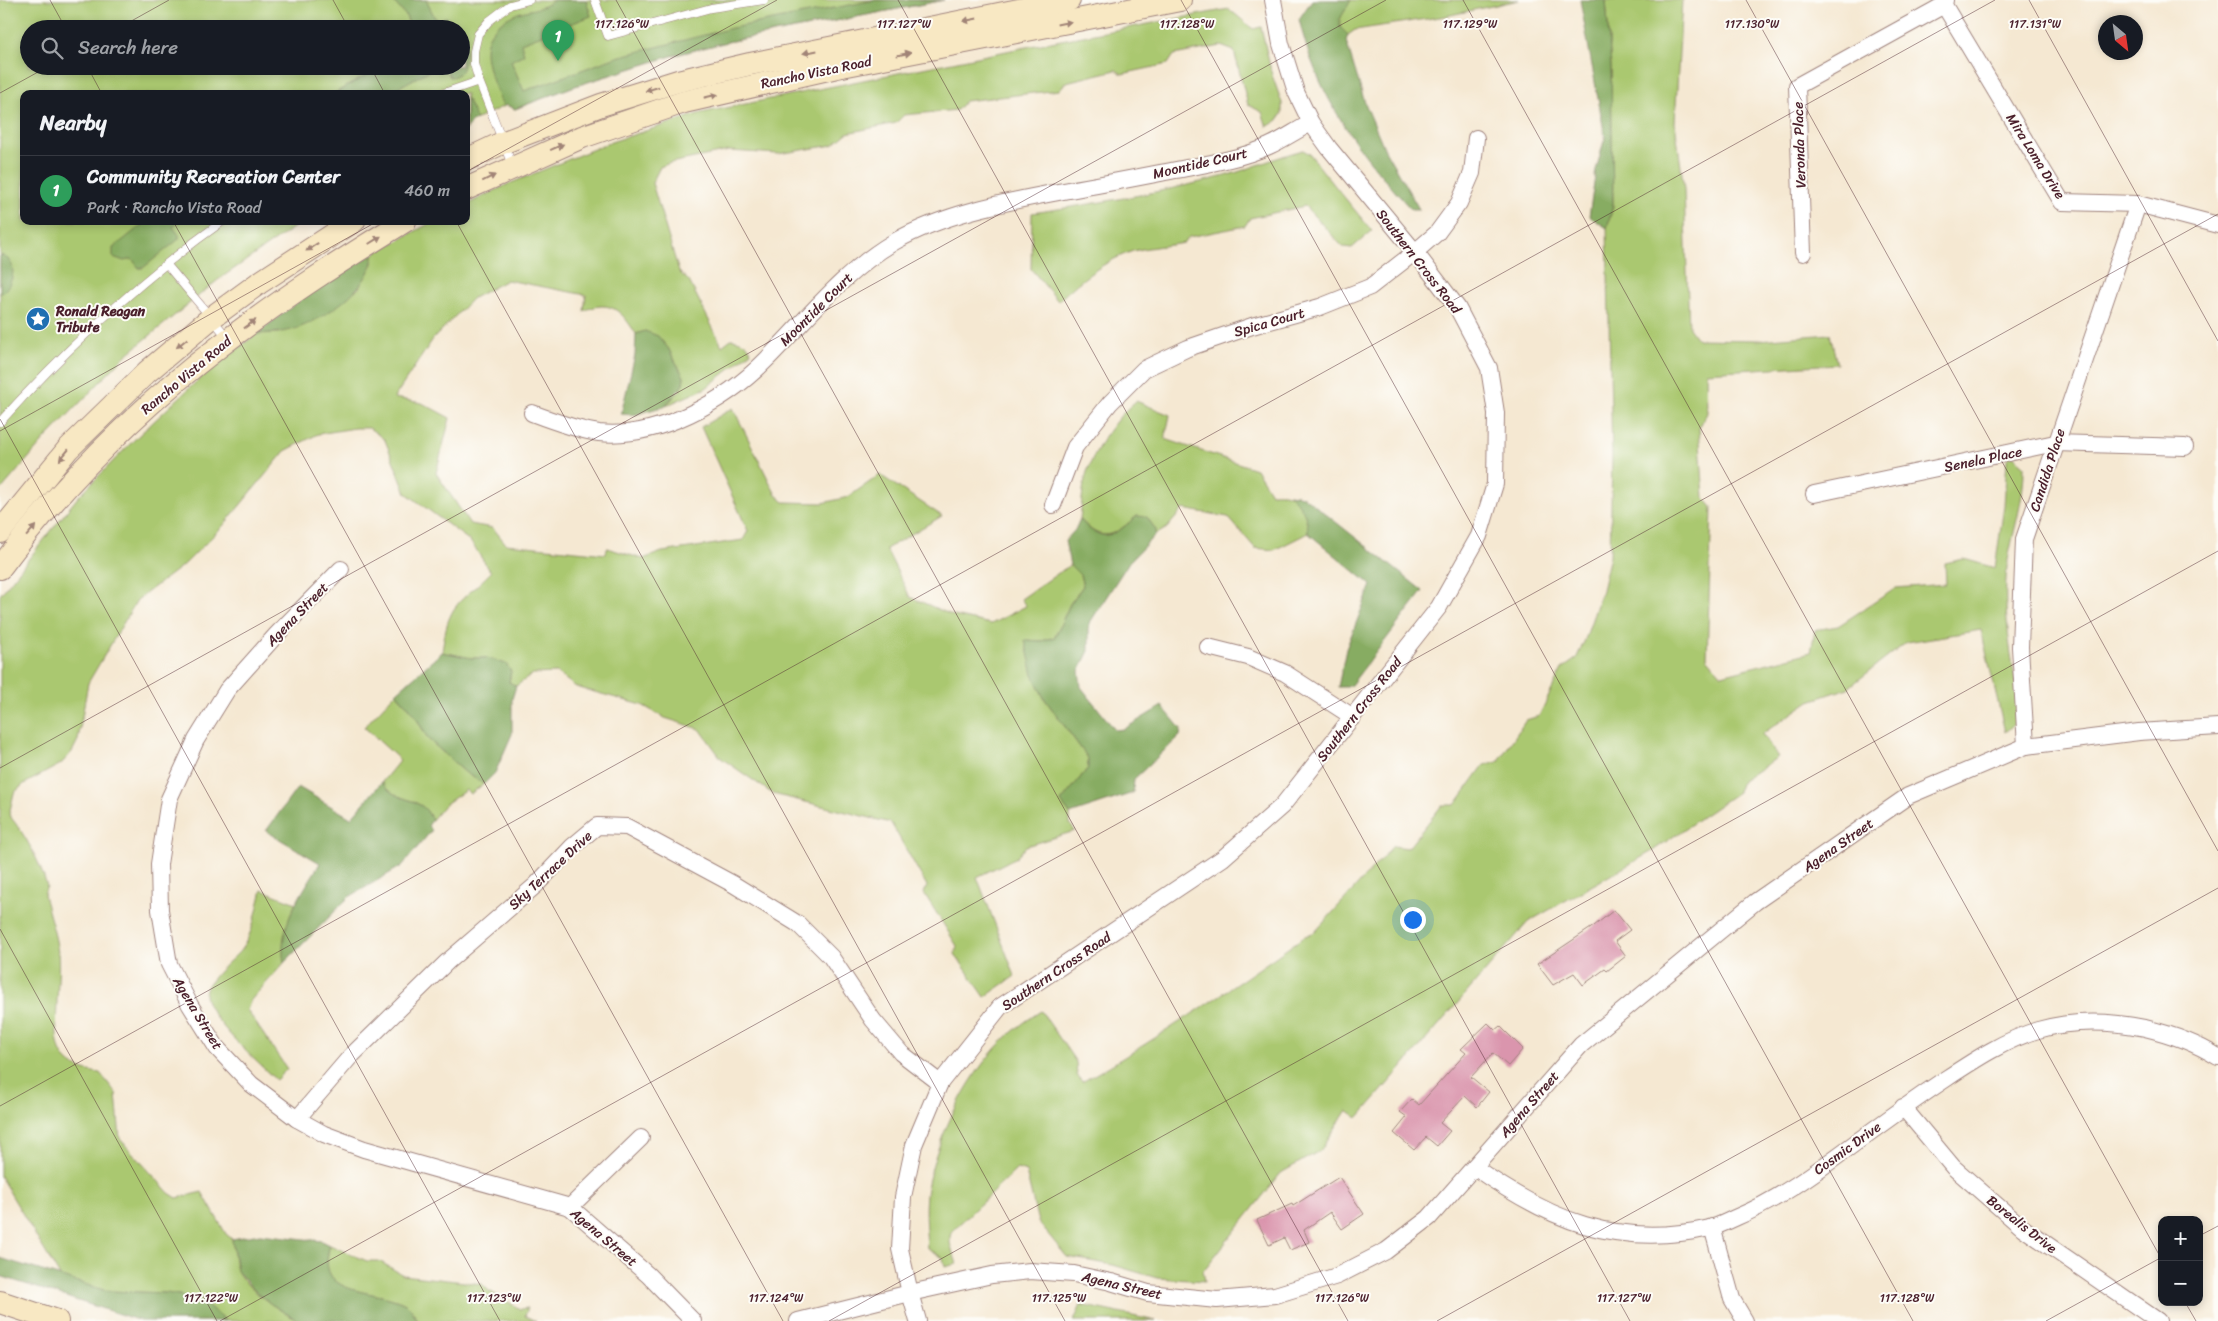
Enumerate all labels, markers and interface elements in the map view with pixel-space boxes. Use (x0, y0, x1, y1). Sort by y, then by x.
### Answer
text: 117.126°W (595, 13, 650, 35)
text: 117.127°W (877, 13, 932, 35)
text: 117.128°W (1160, 13, 1215, 35)
text: 117.129°W (1443, 13, 1498, 35)
text: 117.130°W (1725, 13, 1780, 35)
text: 117.131°W (2009, 13, 2062, 35)
north arrow (2098, 15, 2143, 60)
one-way arrow (962, 16, 977, 24)
one-way arrow (1056, 19, 1072, 27)
search box (20, 20, 470, 75)
pin: 1 (542, 20, 574, 61)
text: Search here (78, 31, 178, 64)
icon: search (38, 34, 66, 62)
street label: Rancho Vista Road (758, 48, 875, 96)
one-way arrow (803, 48, 818, 56)
one-way arrow (896, 49, 912, 57)
one-way arrow (645, 86, 660, 94)
one-way arrow (704, 92, 719, 100)
street label: Veronda Place (1785, 101, 1814, 189)
text: Nearby (40, 104, 106, 142)
street label: Mira Loma Drive (1999, 108, 2072, 205)
street label: Moontide Court (1150, 140, 1250, 187)
one-way arrow (550, 143, 564, 151)
text: Community Recreation Center (87, 160, 340, 193)
one-way arrow (482, 174, 496, 182)
text: 1 (53, 176, 59, 205)
text: 460 m (404, 176, 450, 205)
text: Park · Rancho Vista Road (87, 193, 261, 222)
street label: Southern Cross Road (1369, 203, 1469, 321)
one-way arrow (368, 236, 381, 245)
one-way arrow (305, 242, 319, 252)
street label: Moontide Court (773, 266, 859, 352)
place label: Ronald Reagan Tribute (55, 299, 146, 340)
street label: Spica Court (1231, 300, 1308, 345)
place icon: Ronald Reagan Tribute (25, 306, 51, 332)
one-way arrow (244, 319, 257, 329)
street label: Rancho Vista Road (135, 329, 239, 421)
one-way arrow (175, 338, 188, 349)
street label: Candida Place (2022, 425, 2073, 515)
street label: Senela Place (1942, 439, 2024, 480)
one-way arrow (58, 448, 69, 461)
one-way arrow (25, 525, 37, 537)
street label: Agena Street (259, 576, 335, 653)
street label: Southern Cross Road (1310, 650, 1410, 767)
street label: Agena Street (1797, 812, 1879, 880)
street label: Sky Terrace Drive (502, 824, 598, 916)
your location (1400, 907, 1426, 933)
street label: Southern Cross Road (996, 924, 1118, 1018)
street label: Agena Street (165, 971, 229, 1055)
street label: Agena Street (1492, 1065, 1566, 1144)
street label: Cosmic Drive (1808, 1115, 1887, 1182)
street label: Borealis Drive (1981, 1189, 2063, 1260)
street label: Agena Street (564, 1201, 643, 1273)
map controls (2158, 1216, 2203, 1306)
button: + (2158, 1216, 2203, 1261)
button: − (2158, 1261, 2203, 1306)
street label: Agena Street (1078, 1264, 1165, 1307)
text: 117.122°W (184, 1287, 239, 1309)
text: 117.123°W (467, 1287, 522, 1309)
text: 117.124°W (749, 1287, 804, 1309)
text: 117.125°W (1032, 1287, 1087, 1309)
text: 117.126°W (1315, 1287, 1370, 1309)
text: 117.127°W (1597, 1287, 1652, 1309)
text: 117.128°W (1880, 1287, 1935, 1309)

